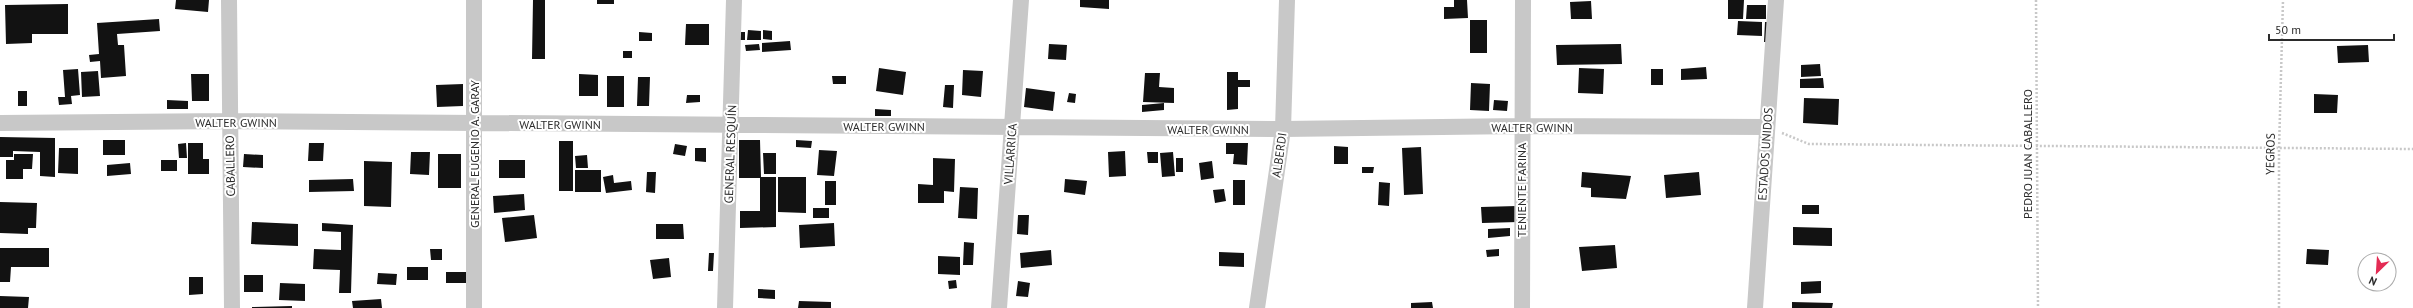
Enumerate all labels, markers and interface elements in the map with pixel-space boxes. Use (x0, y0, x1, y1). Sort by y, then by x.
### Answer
scale bar (2269, 16, 2394, 42)
text: 50 m (2275, 22, 2301, 37)
street label: GENERAL EUGENIO A. GARAY (467, 80, 482, 228)
street label: PEDRO JUAN CABALLERO (2020, 89, 2035, 219)
street label: GENERAL RESQUÍN (721, 104, 739, 204)
street label: ESTADOS UNIDOS (1754, 107, 1776, 201)
street label: WALTER GWINN (195, 115, 277, 130)
street label: WALTER GWINN (519, 117, 601, 132)
street label: WALTER GWINN (843, 119, 925, 134)
street label: WALTER GWINN (1491, 120, 1573, 135)
street label: WALTER GWINN (1167, 122, 1249, 137)
street label: VILLARRICA (1000, 123, 1020, 186)
street label: ALBERDI (1268, 132, 1290, 178)
street label: YEGROS (2262, 133, 2278, 175)
street label: CABALLERO (222, 135, 238, 197)
street label: TENIENTE FARINA (1514, 143, 1529, 237)
north arrow (2357, 252, 2397, 292)
text: N (2367, 273, 2379, 289)

